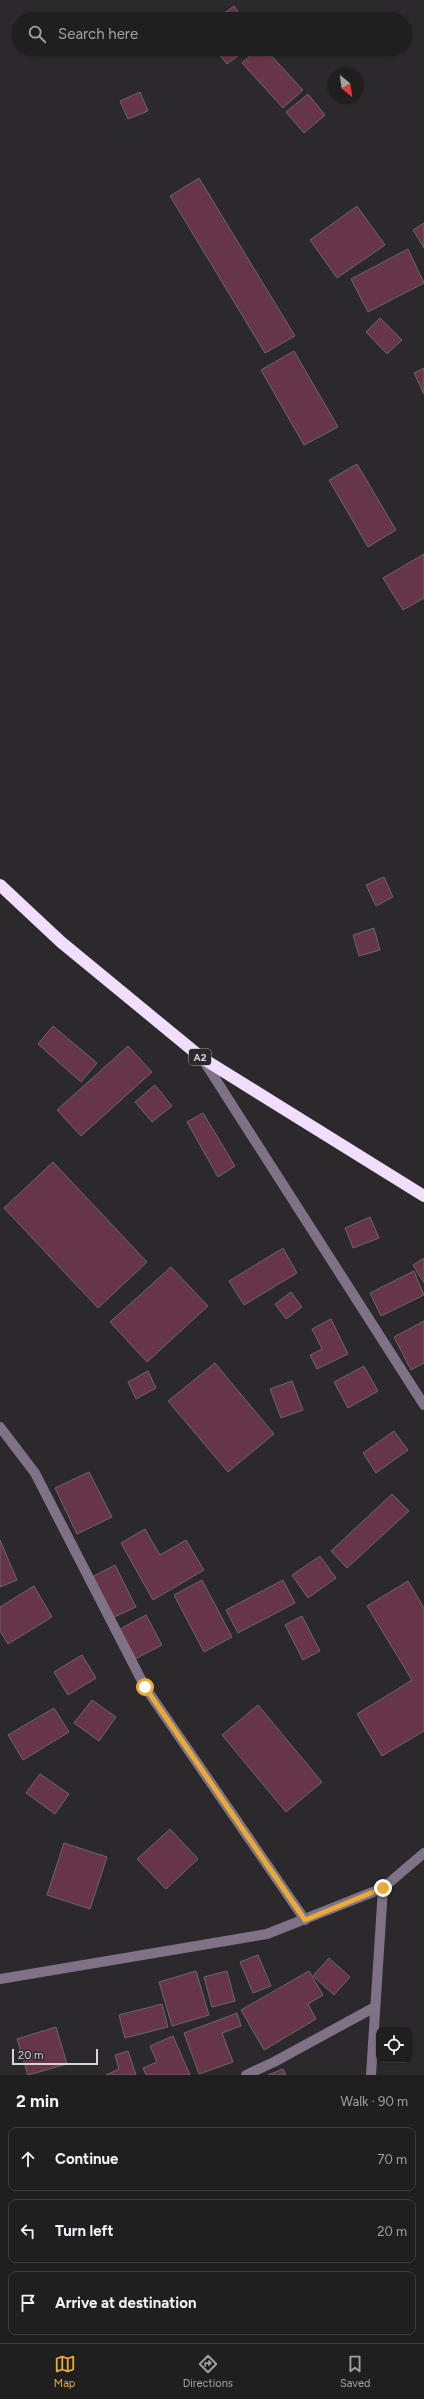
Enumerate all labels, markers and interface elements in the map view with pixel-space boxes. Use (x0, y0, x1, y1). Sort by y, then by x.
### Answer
search box (12, 12, 412, 56)
icon: search (26, 23, 48, 45)
text: Search here (58, 25, 138, 43)
north arrow (328, 68, 364, 104)
road number: A2 (189, 1049, 211, 1065)
route start (136, 1678, 154, 1696)
route end (374, 1879, 392, 1897)
map controls (376, 2027, 412, 2063)
button: locate (376, 2027, 412, 2063)
scale bar (12, 2047, 98, 2066)
text: 20 m (18, 2049, 43, 2062)
text: 2 min (16, 2091, 59, 2111)
text: Walk · 90 m (341, 2094, 408, 2109)
icon: ahead (17, 2148, 39, 2170)
text: Continue (55, 2150, 118, 2168)
text: 70 m (377, 2152, 407, 2167)
icon: left (17, 2220, 39, 2242)
text: Turn left (55, 2222, 113, 2240)
text: 20 m (377, 2224, 407, 2239)
icon: arrive (17, 2292, 39, 2314)
text: Arrive at destination (55, 2294, 196, 2312)
tab: Map (54, 2353, 76, 2390)
tab: Directions (183, 2353, 233, 2390)
tab: Saved (340, 2353, 370, 2390)

